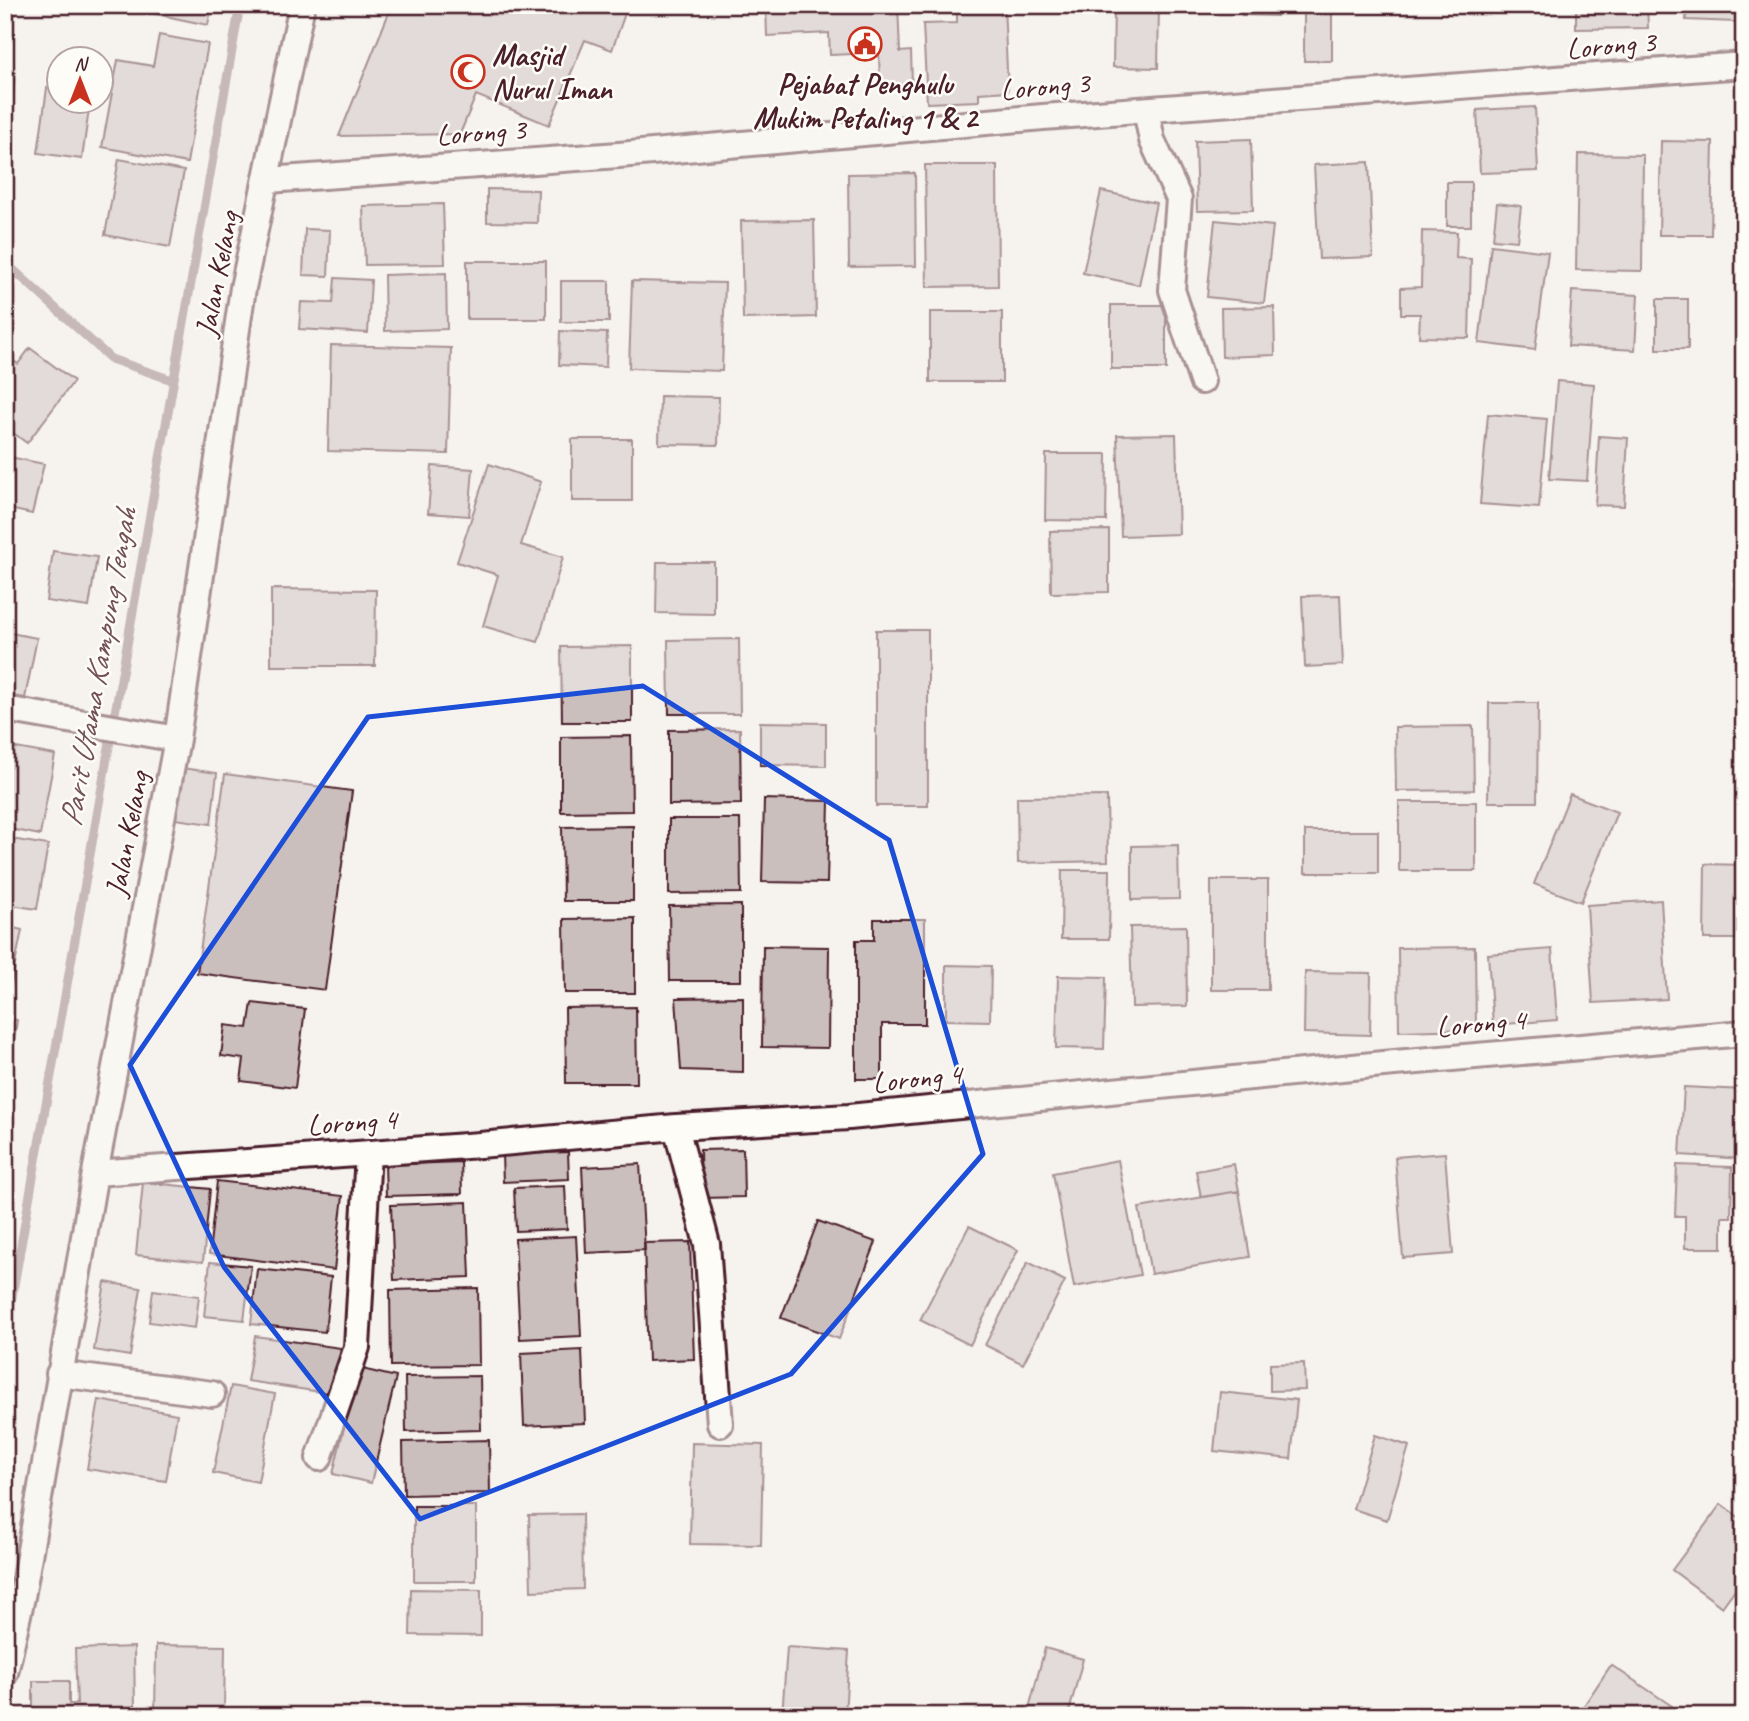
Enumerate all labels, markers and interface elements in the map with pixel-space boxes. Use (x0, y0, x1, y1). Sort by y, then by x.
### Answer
street label: Lorong 3 (1565, 22, 1660, 68)
public building icon: Pejabat Penghulu Mukim Petaling 1 & 2 (846, 25, 884, 63)
place label: Masjid Nurul Iman (492, 36, 613, 108)
north arrow (46, 46, 116, 116)
text: N (74, 52, 89, 76)
mosque icon: Masjid Nurul Iman (449, 53, 487, 91)
street label: Lorong 3 (999, 63, 1094, 109)
place label: Pejabat Penghulu Mukim Petaling 1 & 2 (753, 65, 980, 137)
street label: Lorong 3 (435, 110, 530, 154)
street label: Jalan Kelang (186, 206, 248, 341)
water label: Parit Utama Kampung Tengah (50, 502, 147, 829)
street label: Jalan Kelang (96, 766, 158, 901)
street label: Lorong 4 (1435, 1000, 1530, 1046)
street label: Lorong 4 (870, 1054, 966, 1102)
street label: Lorong 4 (306, 1100, 401, 1144)

